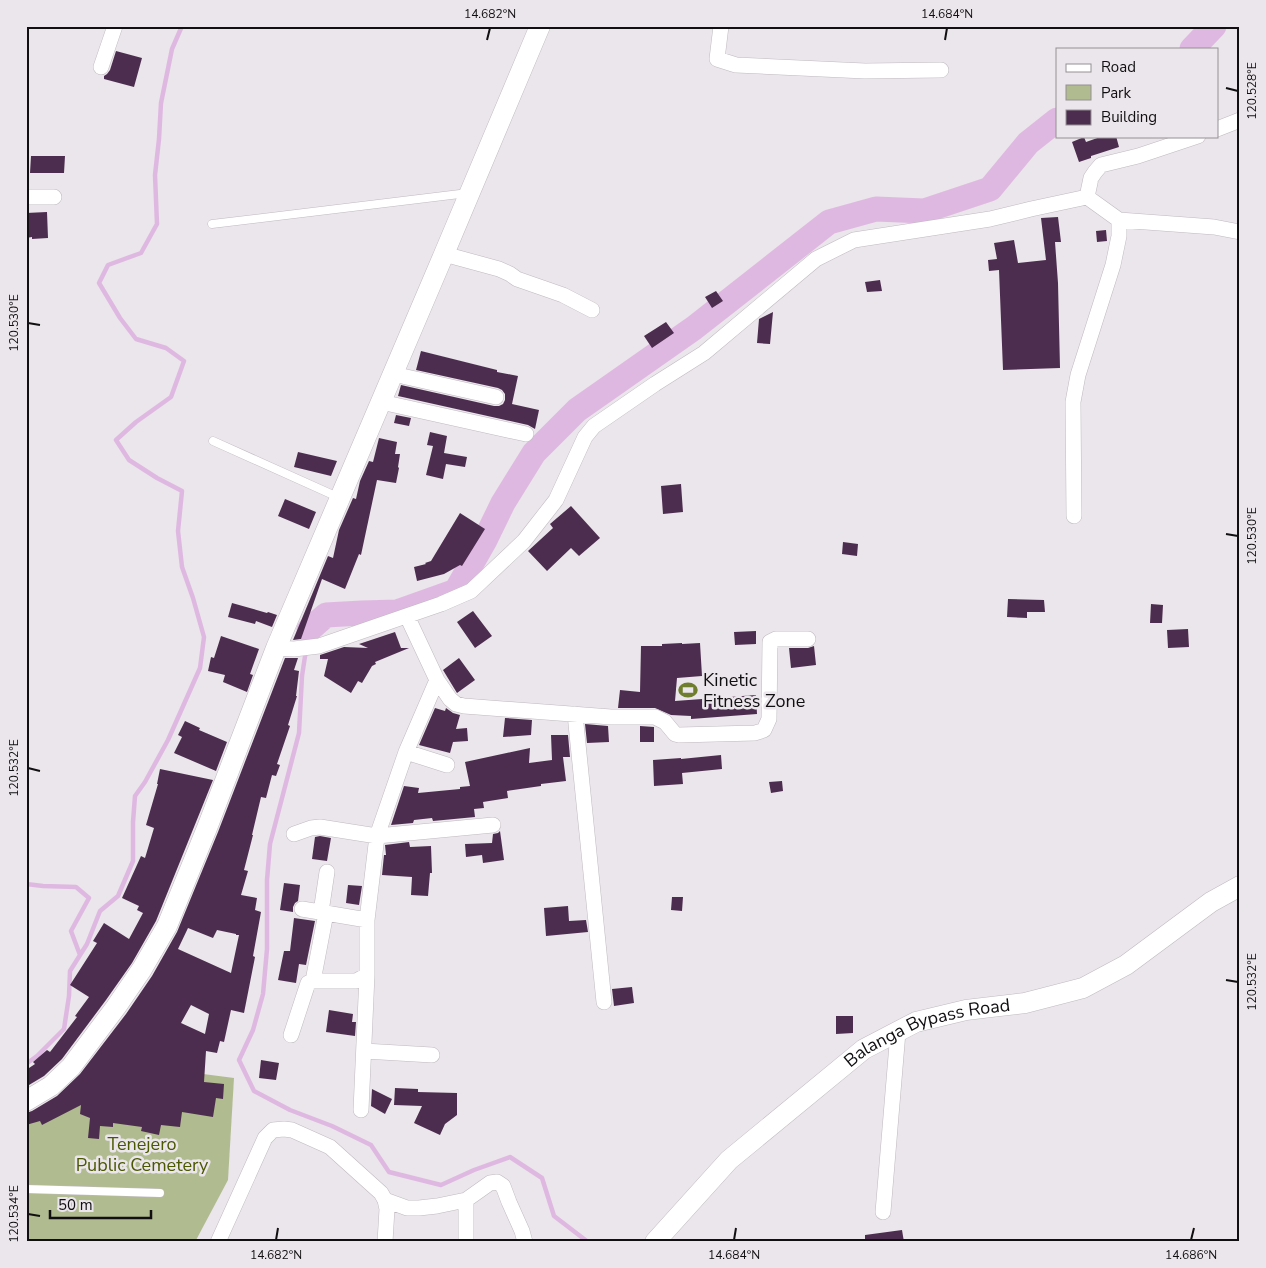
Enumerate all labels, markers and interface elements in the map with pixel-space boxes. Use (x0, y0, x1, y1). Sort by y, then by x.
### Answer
text: 14.682°N (464, 6, 516, 22)
text: 14.684°N (921, 6, 973, 22)
legend (1056, 48, 1218, 138)
text: Road (1101, 57, 1136, 77)
text: 120.528°E (1244, 62, 1260, 120)
text: Park (1101, 83, 1131, 103)
text: Building (1101, 107, 1157, 127)
text: 120.530°E (6, 294, 22, 352)
text: 120.530°E (1244, 507, 1260, 565)
place label: Kinetic Fitness Zone (703, 668, 805, 713)
sports icon: Kinetic Fitness Zone (677, 679, 699, 701)
text: 120.532°E (6, 739, 22, 797)
text: 120.532°E (1244, 953, 1260, 1011)
street label: Balanga Bypass Road (839, 993, 1011, 1073)
park label: Tenejero Public Cemetery (76, 1132, 209, 1177)
text: 120.534°E (6, 1185, 22, 1243)
scale bar (50, 1188, 151, 1220)
text: 50 m (58, 1195, 93, 1215)
text: 14.682°N (250, 1247, 302, 1263)
text: 14.684°N (708, 1247, 760, 1263)
text: 14.686°N (1165, 1247, 1217, 1263)

